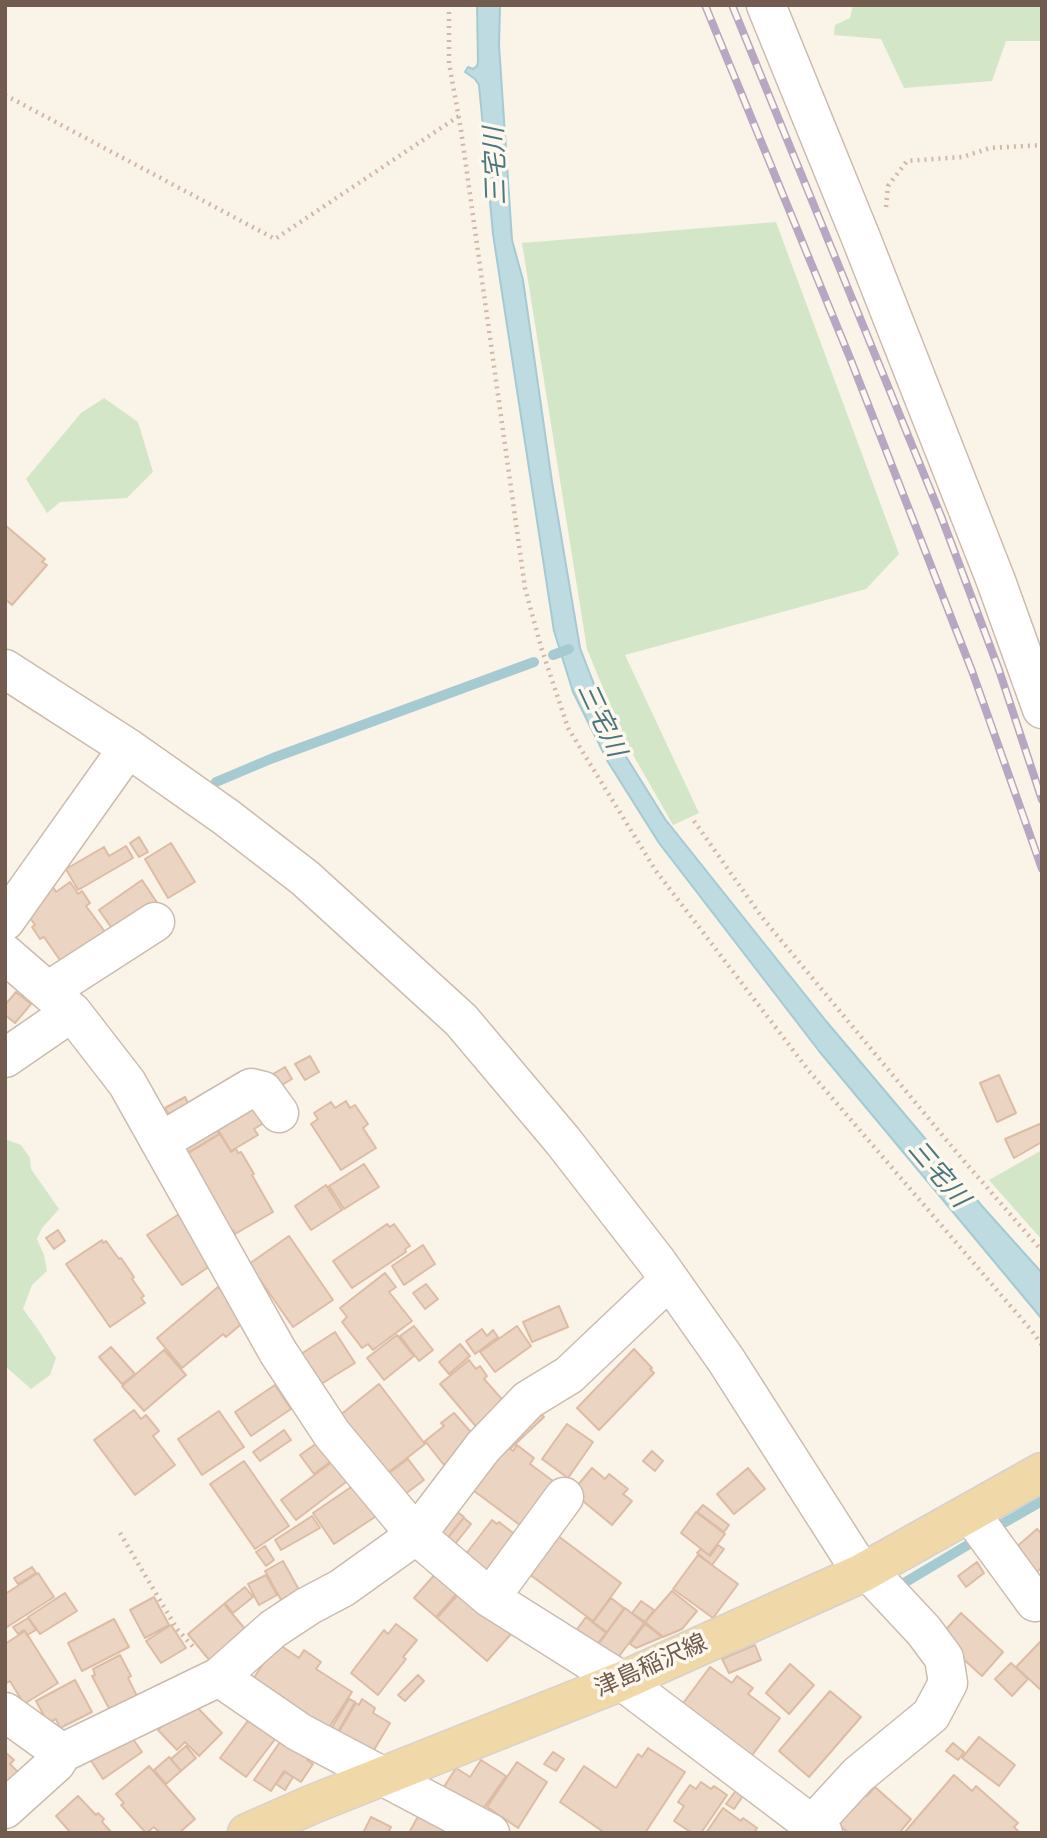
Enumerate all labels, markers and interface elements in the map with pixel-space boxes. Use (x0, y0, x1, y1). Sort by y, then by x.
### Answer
water label: 三宅川 (479, 126, 513, 206)
water label: 三宅川 (570, 678, 632, 762)
water label: 三宅川 (901, 1134, 975, 1214)
street label: 津島稲沢線 (590, 1628, 712, 1704)

